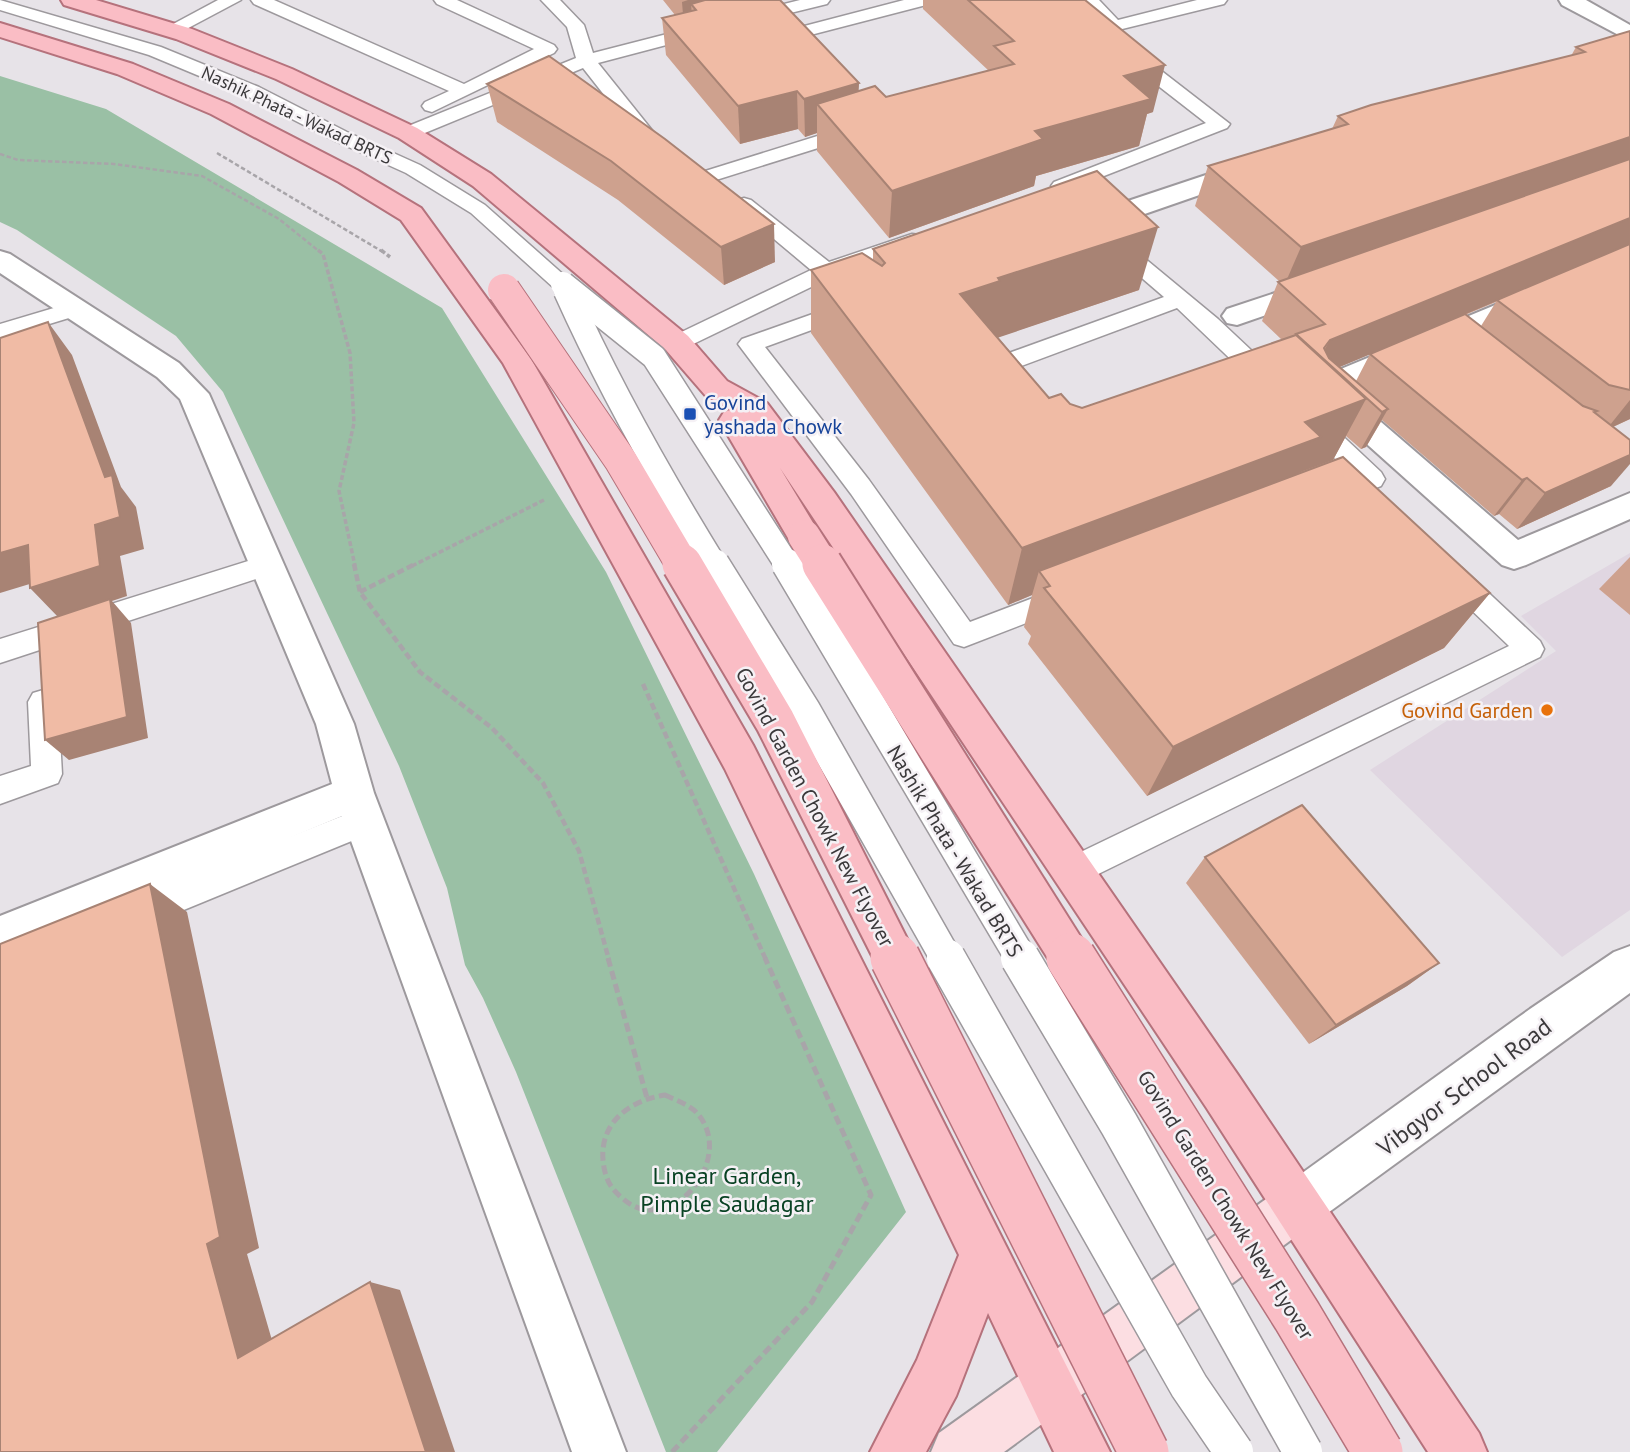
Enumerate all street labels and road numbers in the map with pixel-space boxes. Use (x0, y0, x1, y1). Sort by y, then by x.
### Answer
street label: Nashik Phata - Wakad BRTS (198, 61, 396, 169)
street label: Govind Garden Chowk New Flyover (730, 663, 900, 951)
street label: Nashik Phata - Wakad BRTS (881, 740, 1029, 962)
street label: Vibgyor School Road (1370, 1011, 1558, 1163)
street label: Govind Garden Chowk New Flyover (1132, 1065, 1320, 1345)

